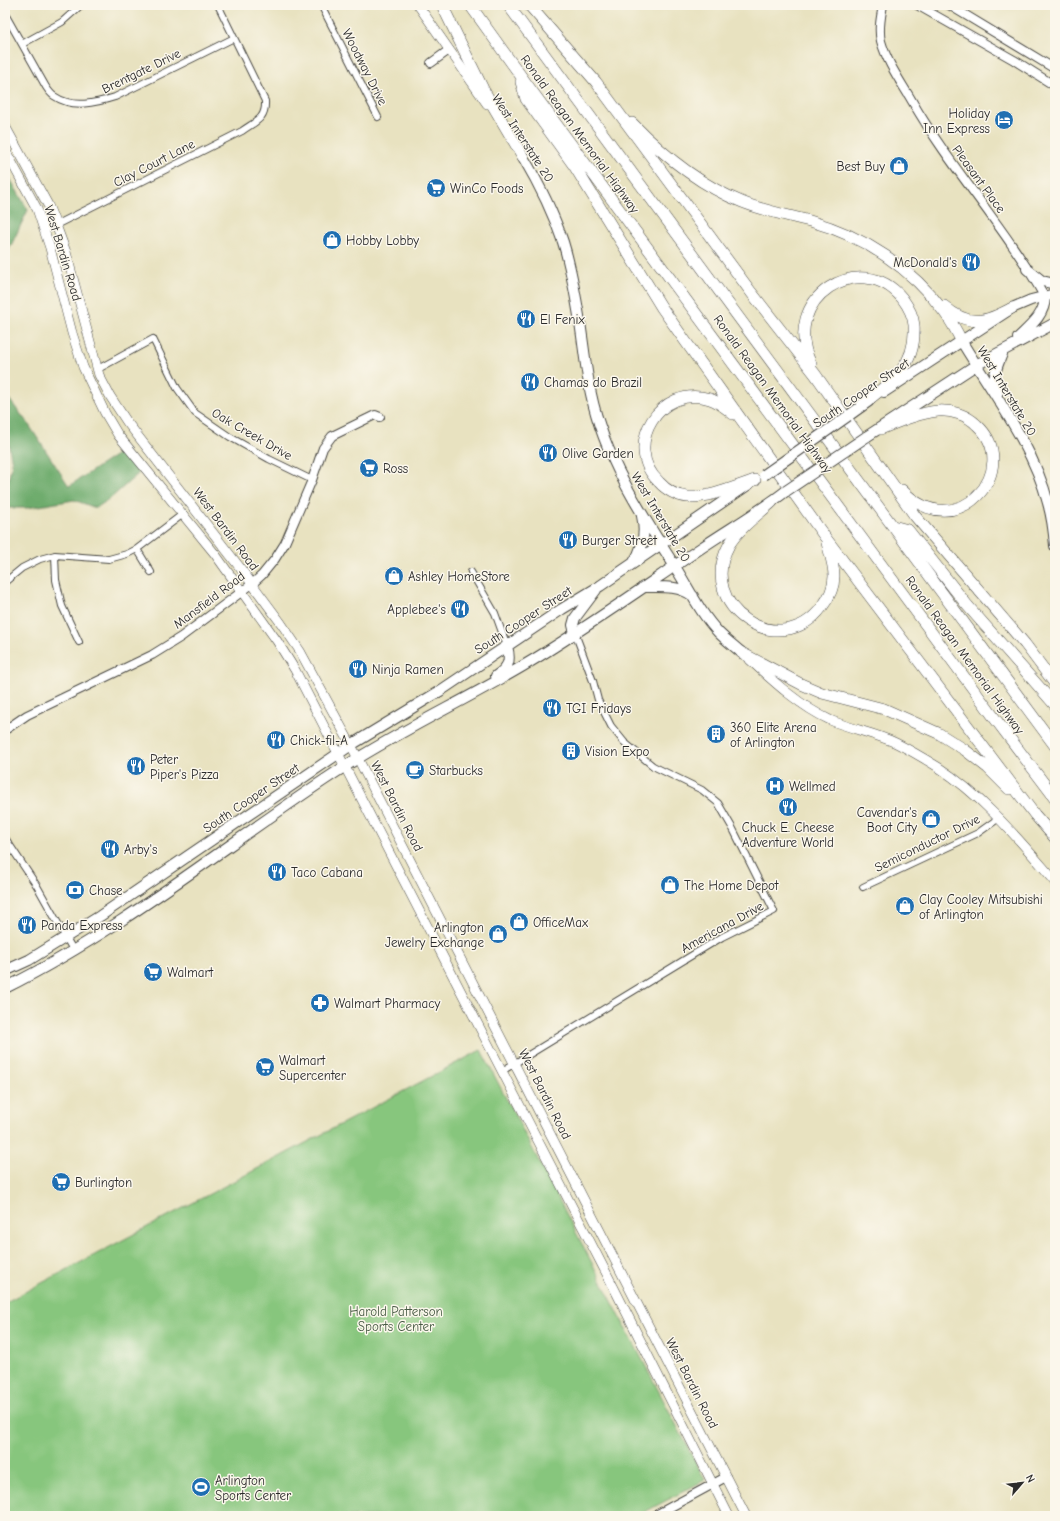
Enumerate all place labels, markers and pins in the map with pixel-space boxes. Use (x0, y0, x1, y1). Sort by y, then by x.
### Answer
place label: Holiday Inn Express (923, 106, 990, 136)
hotel icon: Holiday Inn Express (993, 109, 1015, 131)
shop icon: Best Buy (888, 155, 910, 177)
place label: Best Buy (836, 159, 885, 174)
supermarket icon: WinCo Foods (425, 177, 447, 199)
place label: WinCo Foods (450, 181, 523, 196)
shop icon: Hobby Lobby (321, 229, 343, 251)
place label: Hobby Lobby (346, 233, 419, 248)
restaurant icon: McDonald's (960, 251, 982, 273)
place label: McDonald's (893, 255, 957, 270)
restaurant icon: El Fenix (515, 308, 537, 330)
place label: El Fenix (540, 312, 585, 327)
restaurant icon: Chamas do Brazil (519, 371, 541, 393)
place label: Chamas do Brazil (544, 375, 642, 390)
restaurant icon: Olive Garden (537, 442, 559, 464)
place label: Olive Garden (562, 446, 634, 461)
supermarket icon: Ross (358, 457, 380, 479)
place label: Ross (383, 461, 408, 476)
restaurant icon: Burger Street (557, 529, 579, 551)
place label: Burger Street (582, 533, 658, 548)
shop icon: Ashley HomeStore (383, 565, 405, 587)
place label: Ashley HomeStore (408, 569, 510, 584)
restaurant icon: Applebee's (449, 598, 471, 620)
place label: Applebee's (387, 602, 446, 617)
restaurant icon: Ninja Ramen (347, 658, 369, 680)
place label: Ninja Ramen (372, 662, 444, 677)
restaurant icon: TGI Fridays (541, 697, 563, 719)
place label: TGI Fridays (566, 701, 631, 716)
place label: 360 Elite Arena of Arlington (730, 720, 817, 750)
building icon: 360 Elite Arena of Arlington (705, 723, 727, 745)
restaurant icon: Chick-fil-A (265, 729, 287, 751)
place label: Chick-fil-A (290, 733, 348, 748)
building icon: Vision Expo (560, 740, 582, 762)
place label: Vision Expo (585, 744, 650, 759)
place label: Peter Piper's Pizza (150, 752, 219, 782)
restaurant icon: Peter Piper's Pizza (125, 755, 147, 777)
cafe icon: Starbucks (404, 759, 426, 781)
place label: Starbucks (429, 763, 483, 778)
hospital icon: Wellmed (764, 775, 786, 797)
place label: Wellmed (789, 779, 836, 794)
restaurant icon: Chuck E. Cheese Adventure World (777, 796, 799, 818)
place label: Cavendar's Boot City (857, 805, 917, 835)
shop icon: Cavendar's Boot City (920, 808, 942, 830)
place label: Chuck E. Cheese Adventure World (742, 820, 835, 850)
restaurant icon: Arby's (99, 838, 121, 860)
place label: Arby's (124, 842, 157, 857)
restaurant icon: Taco Cabana (266, 861, 288, 883)
place label: Taco Cabana (291, 865, 363, 880)
shop icon: The Home Depot (659, 874, 681, 896)
place label: The Home Depot (684, 878, 780, 893)
bank icon: Chase (64, 879, 86, 901)
place label: Chase (89, 883, 123, 898)
place label: Clay Cooley Mitsubishi of Arlington (919, 892, 1043, 922)
shop icon: Clay Cooley Mitsubishi of Arlington (894, 895, 916, 917)
shop icon: OfficeMax (508, 911, 530, 933)
restaurant icon: Panda Express (16, 914, 38, 936)
place label: OfficeMax (533, 915, 589, 930)
place label: Panda Express (41, 918, 123, 933)
place label: Arlington Jewelry Exchange (385, 920, 484, 950)
shop icon: Arlington Jewelry Exchange (487, 923, 509, 945)
supermarket icon: Walmart (142, 961, 164, 983)
place label: Walmart (167, 965, 215, 980)
pharmacy icon: Walmart Pharmacy (309, 992, 331, 1014)
place label: Walmart Pharmacy (334, 996, 440, 1011)
place label: Walmart Supercenter (279, 1053, 347, 1083)
supermarket icon: Walmart Supercenter (254, 1056, 276, 1078)
supermarket icon: Burlington (50, 1171, 72, 1193)
place label: Burlington (75, 1175, 132, 1190)
place label: Arlington Sports Center (215, 1473, 292, 1503)
sports icon: Arlington Sports Center (190, 1476, 212, 1498)

